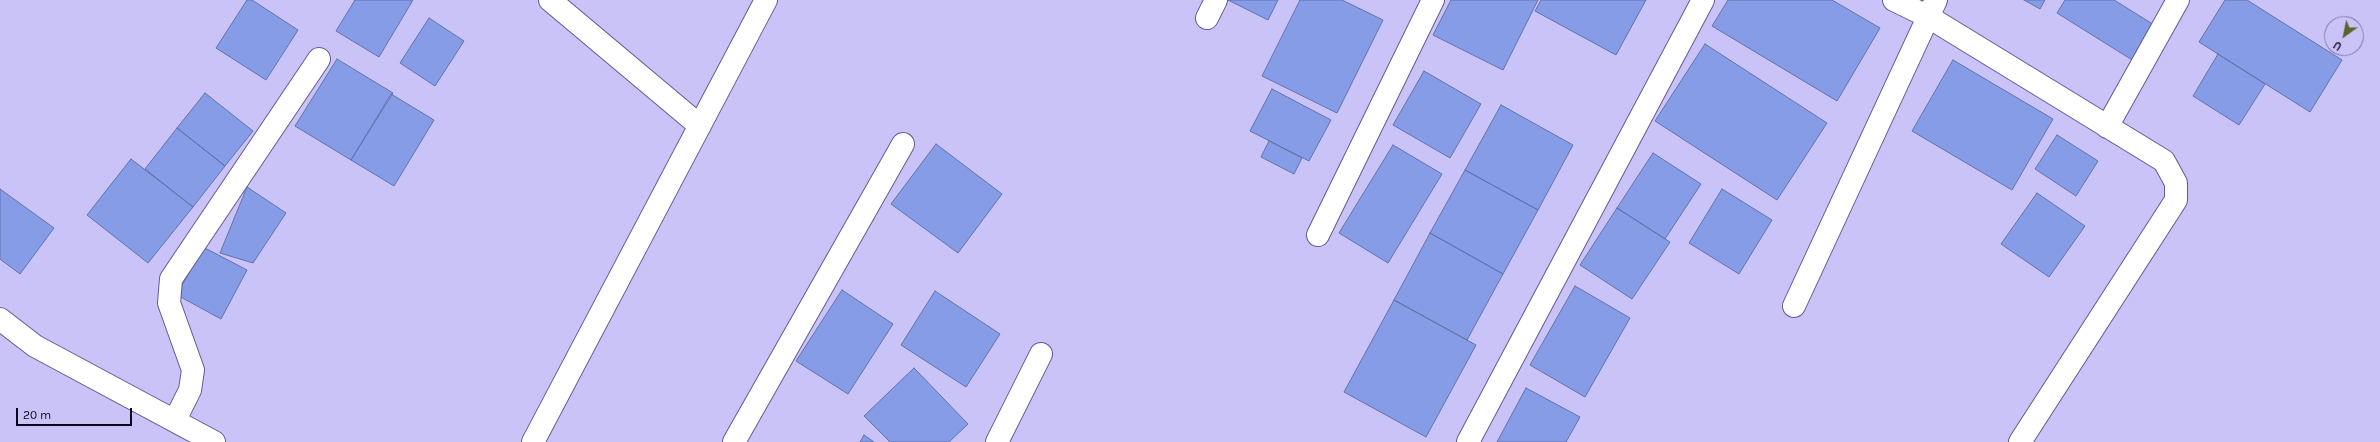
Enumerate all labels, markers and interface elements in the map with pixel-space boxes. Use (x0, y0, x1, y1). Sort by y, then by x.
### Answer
north arrow (2324, 16, 2364, 56)
text: U (2331, 38, 2344, 53)
scale bar (18, 400, 134, 426)
text: 20 m (23, 408, 51, 422)

